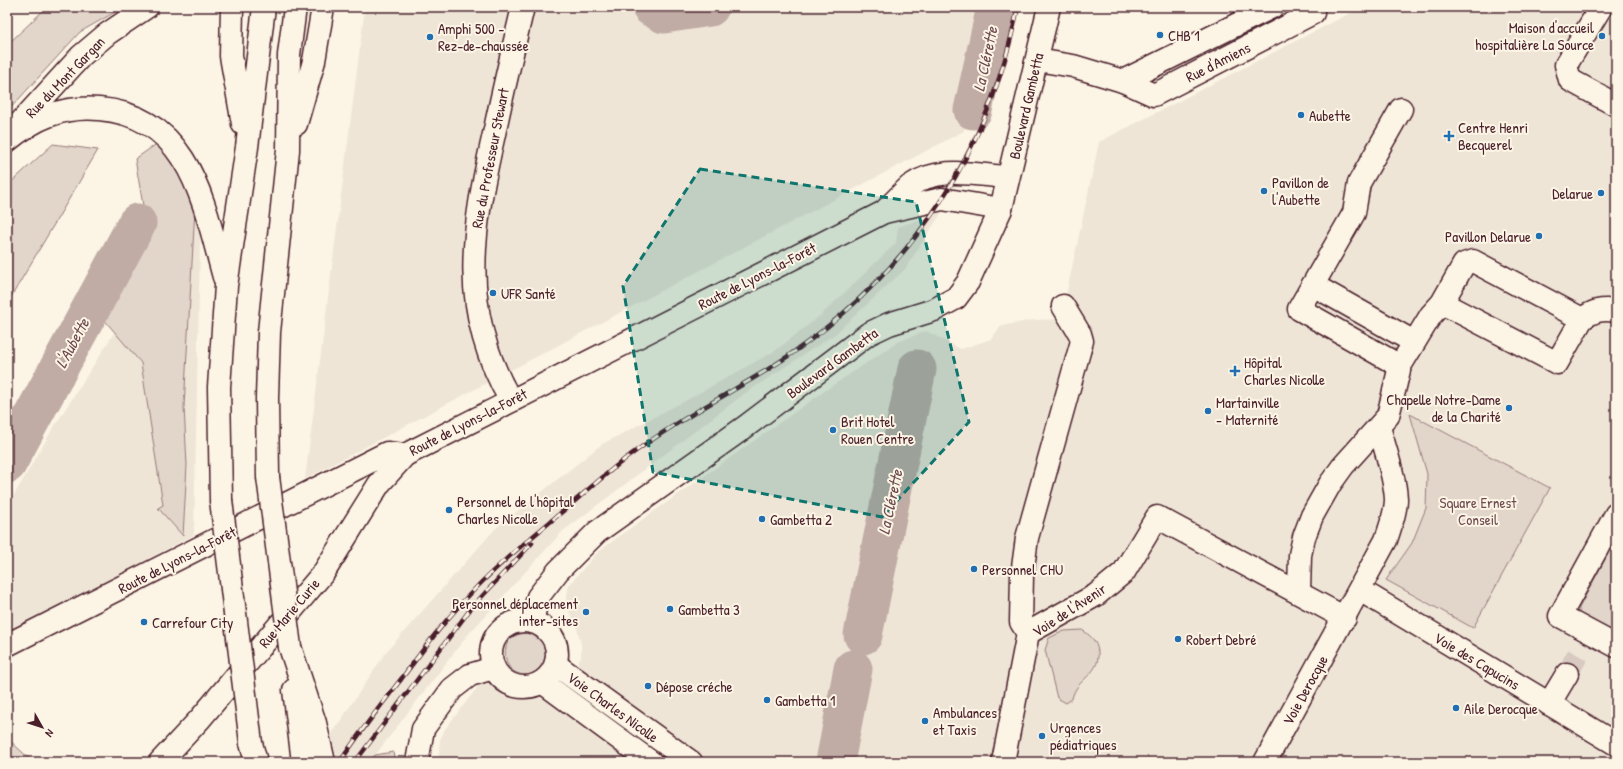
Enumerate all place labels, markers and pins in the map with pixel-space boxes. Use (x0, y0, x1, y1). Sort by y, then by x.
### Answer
place label: Maison d'accueil hospitalière La Source (1475, 17, 1594, 55)
place label: Amphi 500 - Rez-de-chaussée (438, 18, 529, 56)
place label: CHB 1 (1168, 25, 1200, 46)
marker: CHB 1 (1155, 30, 1165, 40)
marker: Maison d'accueil hospitalière La Source (1597, 31, 1607, 41)
marker: Amphi 500 - Rez-de-chaussée (425, 32, 435, 42)
place label: Aubette (1309, 105, 1351, 126)
marker: Aubette (1296, 110, 1306, 120)
place label: Centre Henri Becquerel (1458, 117, 1528, 155)
marker: Centre Henri Becquerel (1443, 130, 1455, 142)
place label: Pavillon de l'Aubette (1272, 172, 1329, 210)
place label: Delarue (1552, 183, 1593, 204)
marker: Pavillon de l'Aubette (1259, 186, 1269, 196)
marker: Delarue (1596, 188, 1606, 198)
place label: Pavillon Delarue (1445, 226, 1531, 247)
marker: Pavillon Delarue (1534, 231, 1544, 241)
place label: UFR Santé (501, 283, 556, 304)
marker: UFR Santé (488, 288, 498, 298)
place label: Hôpital Charles Nicolle (1244, 352, 1325, 390)
marker: Hôpital Charles Nicolle (1229, 365, 1241, 377)
place label: Chapelle Notre-Dame de la Charité (1386, 389, 1501, 427)
place label: Martainville - Maternité (1216, 392, 1280, 430)
marker: Chapelle Notre-Dame de la Charité (1504, 403, 1514, 413)
marker: Martainville - Maternité (1203, 406, 1213, 416)
place label: Brit Hotel Rouen Centre (841, 411, 914, 449)
marker: Brit Hotel Rouen Centre (828, 425, 838, 435)
place label: Personnel de l'hôpital Charles Nicolle (457, 491, 574, 529)
marker: Personnel de l'hôpital Charles Nicolle (444, 505, 454, 515)
place label: Gambetta 2 (770, 509, 832, 530)
marker: Gambetta 2 (757, 514, 767, 524)
place label: Personnel CHU (982, 559, 1063, 580)
marker: Personnel CHU (969, 564, 979, 574)
place label: Personnel déplacement inter-sites (452, 593, 579, 631)
place label: Gambetta 3 (678, 599, 740, 620)
marker: Gambetta 3 (665, 604, 675, 614)
marker: Personnel déplacement inter-sites (581, 607, 591, 617)
place label: Carrefour City (152, 612, 233, 633)
marker: Carrefour City (139, 617, 149, 627)
place label: Robert Debré (1186, 629, 1256, 650)
marker: Robert Debré (1173, 634, 1183, 644)
place label: Dépose créche (656, 676, 732, 697)
marker: Dépose créche (643, 681, 653, 691)
place label: Gambetta 1 (775, 690, 836, 711)
marker: Gambetta 1 (762, 695, 772, 705)
place label: Aile Derocque (1464, 698, 1538, 719)
place label: Ambulances et Taxis (933, 702, 997, 740)
marker: Aile Derocque (1451, 703, 1461, 713)
marker: Ambulances et Taxis (920, 716, 930, 726)
place label: Urgences pédiatriques (1050, 717, 1117, 755)
marker: Urgences pédiatriques (1037, 731, 1047, 741)

